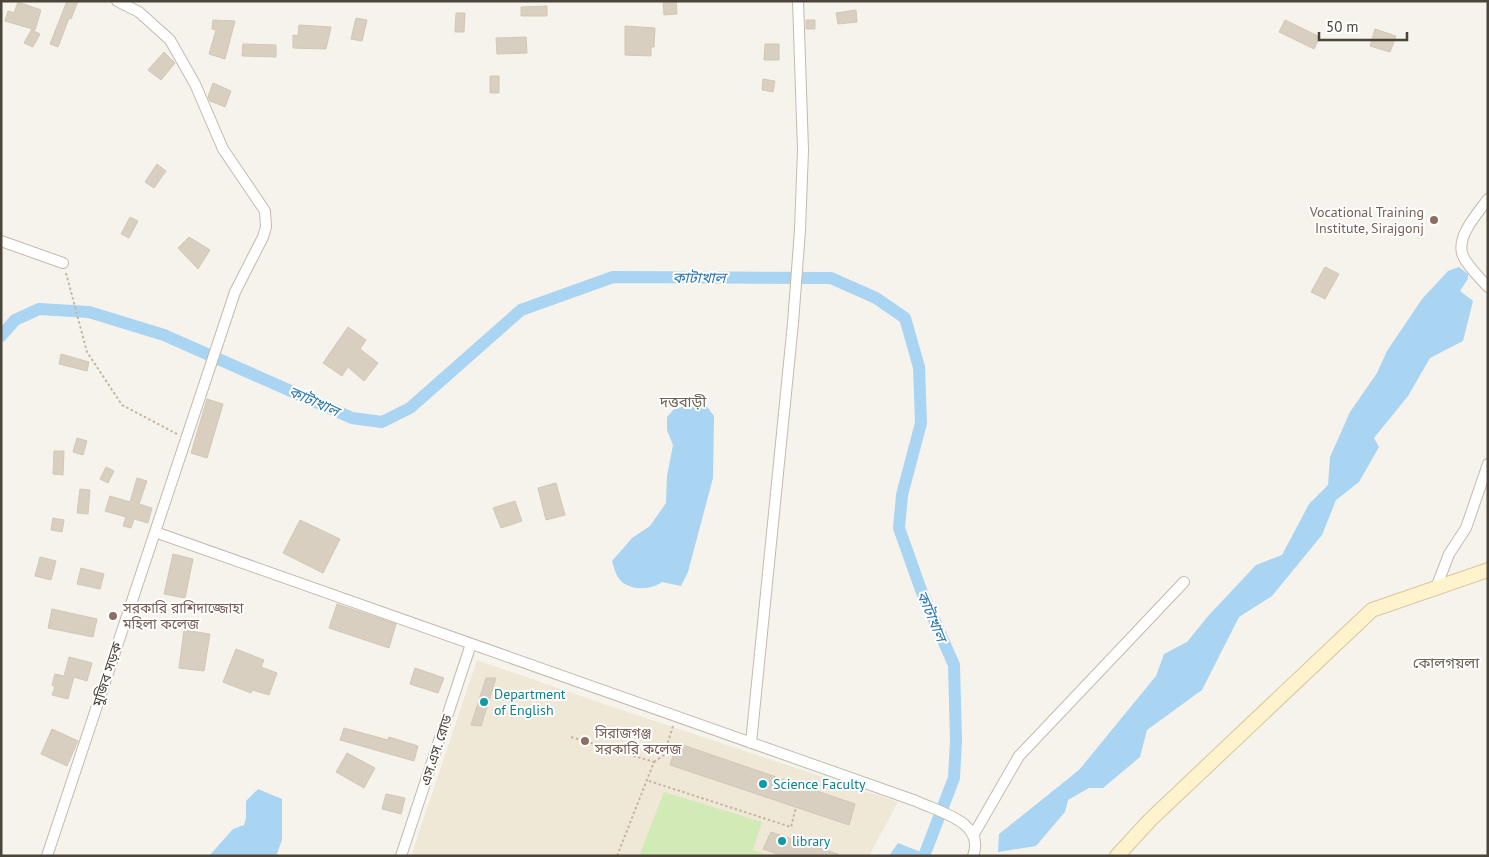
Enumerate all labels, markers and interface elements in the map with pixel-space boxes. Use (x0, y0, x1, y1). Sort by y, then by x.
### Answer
scale bar (1319, 10, 1406, 42)
text: 50 m (1326, 17, 1359, 36)
place label: Vocational Training Institute, Sirajgonj (1309, 203, 1424, 237)
marker: Vocational Training Institute, Sirajgonj (1428, 214, 1440, 226)
water label: কাটাখাল (672, 268, 729, 287)
water label: কাটাখাল (286, 382, 345, 422)
district label: দত্তবাড়ী (659, 392, 707, 411)
water label: কাটাখাল (913, 588, 952, 647)
place label: সরকারি রাশিদাজ্জোহা মহিলা কলেজ (122, 599, 244, 633)
marker: সরকারি রাশিদাজ্জোহা মহিলা কলেজ (107, 610, 119, 622)
street label: মুজিব সড়ক (88, 639, 126, 709)
district label: কোলগয়লা (1413, 653, 1480, 672)
place label: Department of English (494, 685, 566, 719)
marker: Department of English (478, 696, 490, 708)
street label: এস.এস. রোড (416, 711, 456, 788)
place label: সিরাজগঞ্জ সরকারি কলেজ (594, 724, 682, 758)
marker: সিরাজগঞ্জ সরকারি কলেজ (579, 735, 591, 747)
place label: Science Faculty (773, 775, 866, 793)
marker: Science Faculty (757, 778, 769, 790)
place label: library (792, 832, 831, 850)
marker: library (776, 835, 788, 847)

